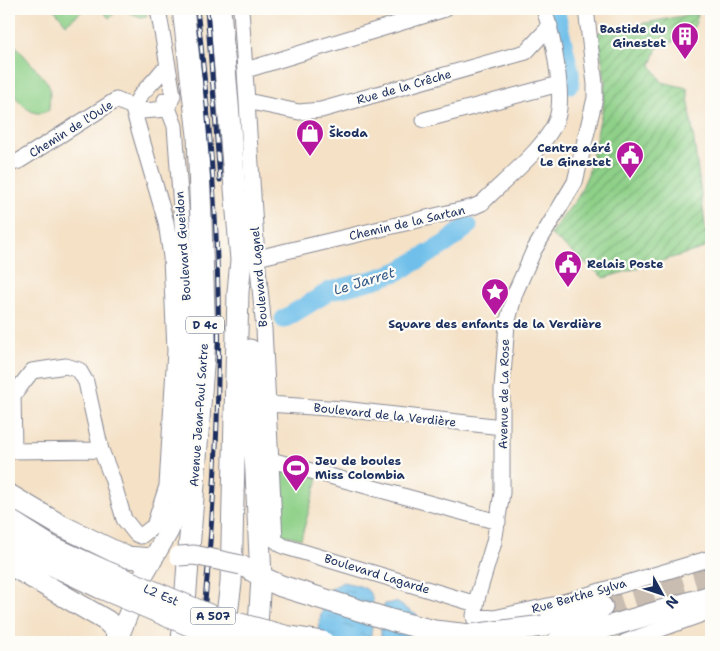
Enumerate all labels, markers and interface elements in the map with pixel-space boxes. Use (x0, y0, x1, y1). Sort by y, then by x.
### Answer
place label: Bastide du Ginestet (600, 21, 666, 51)
building icon: Bastide du Ginestet (670, 21, 700, 60)
street label: Rue de la Crêche (355, 66, 453, 108)
street label: Chemin de l'Oule (26, 97, 116, 161)
shop icon: Škoda (295, 118, 325, 157)
place label: Škoda (329, 125, 368, 141)
place label: Centre aéré Le Ginestet (537, 140, 611, 170)
public building icon: Centre aéré Le Ginestet (615, 140, 645, 179)
street label: Boulevard Gueidon (171, 191, 195, 301)
street label: Chemin de la Sartan (347, 202, 467, 244)
street label: Boulevard Lagnel (247, 226, 271, 328)
public building icon: Relais Poste (553, 249, 583, 288)
place label: Relais Poste (587, 256, 663, 272)
water label: Le Jarret (331, 263, 398, 299)
place icon: Square des enfants de la Verdière (480, 277, 510, 316)
road number: D 4c (186, 316, 224, 334)
place label: Square des enfants de la Verdière (388, 316, 602, 332)
street label: Avenue de La Rose (495, 338, 513, 449)
street label: Avenue Jean-Paul Sartre (186, 342, 212, 487)
street label: Boulevard de la Verdière (313, 400, 457, 430)
sports icon: Jeu de boules Miss Colombia (281, 453, 311, 492)
place label: Jeu de boules Miss Colombia (315, 453, 406, 483)
street label: Boulevard Lagarde (322, 550, 432, 598)
north arrow (638, 568, 688, 618)
street label: Rue Berthe Sylva (530, 575, 629, 617)
street label: L2 Est (141, 580, 181, 610)
text: N (661, 592, 682, 612)
road number: A 507 (190, 608, 236, 624)

